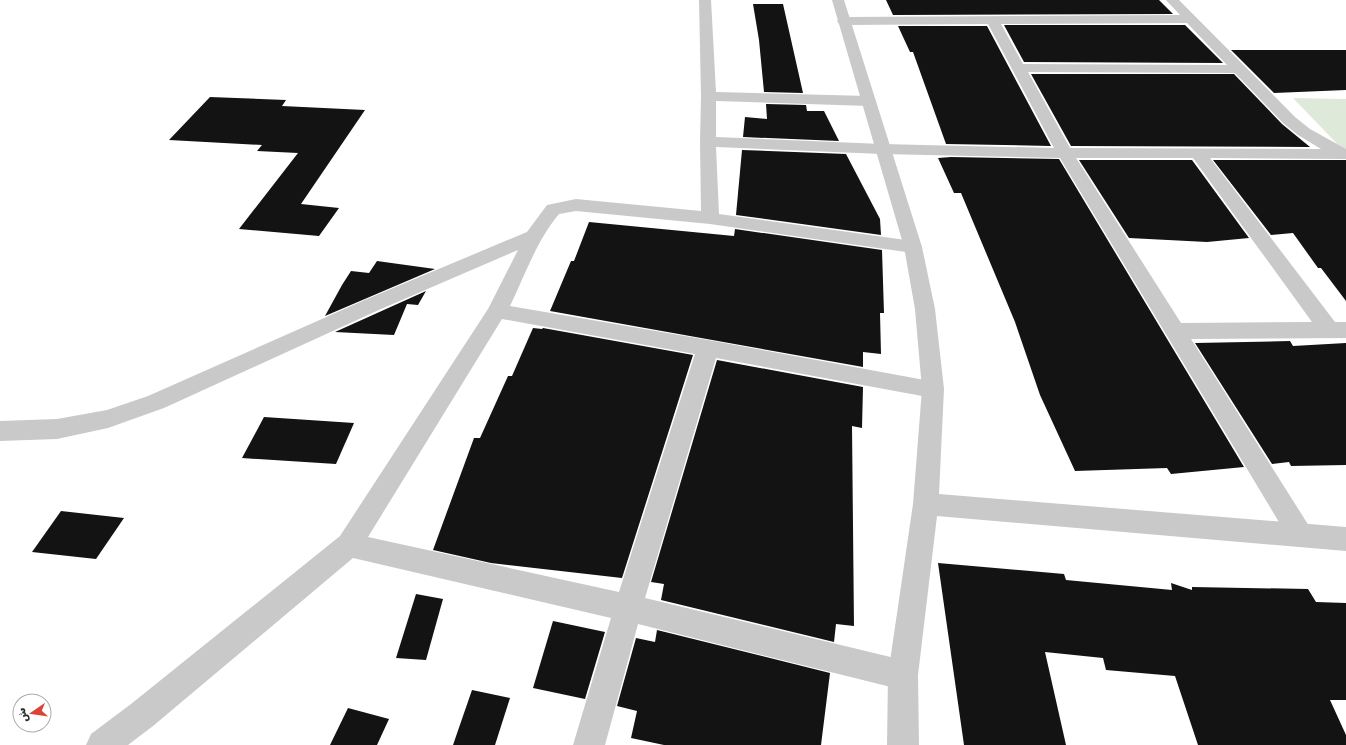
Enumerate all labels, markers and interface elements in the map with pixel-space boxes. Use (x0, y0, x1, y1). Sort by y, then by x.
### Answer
north arrow (12, 693, 52, 733)
text: ش (15, 706, 31, 724)

